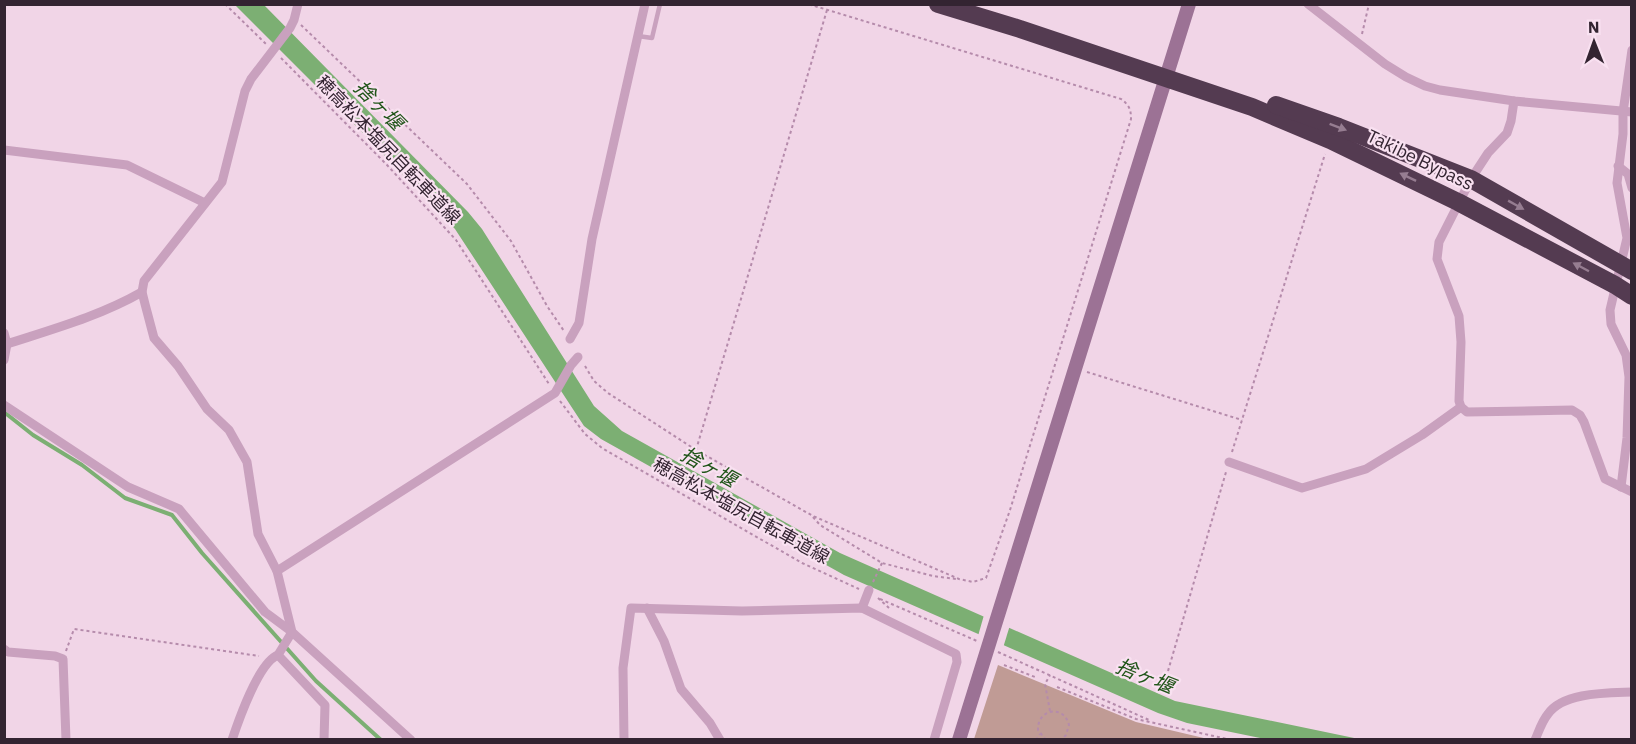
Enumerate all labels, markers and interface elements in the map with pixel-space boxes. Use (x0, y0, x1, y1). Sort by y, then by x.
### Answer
north arrow (1564, 12, 1624, 72)
text: N (1588, 17, 1600, 37)
street label: 穂高松本塩尻自転車道線 (311, 70, 465, 229)
water label: 捨ヶ堰 (349, 74, 413, 138)
one-way arrow (1329, 123, 1347, 132)
street label: Takibe Bypass (1363, 124, 1477, 195)
one-way arrow (1399, 173, 1416, 182)
one-way arrow (1508, 200, 1525, 210)
one-way arrow (1572, 262, 1589, 272)
water label: 捨ヶ堰 (676, 440, 746, 495)
street label: 穂高松本塩尻自転車道線 (649, 453, 833, 569)
water label: 捨ヶ堰 (1112, 652, 1182, 701)

